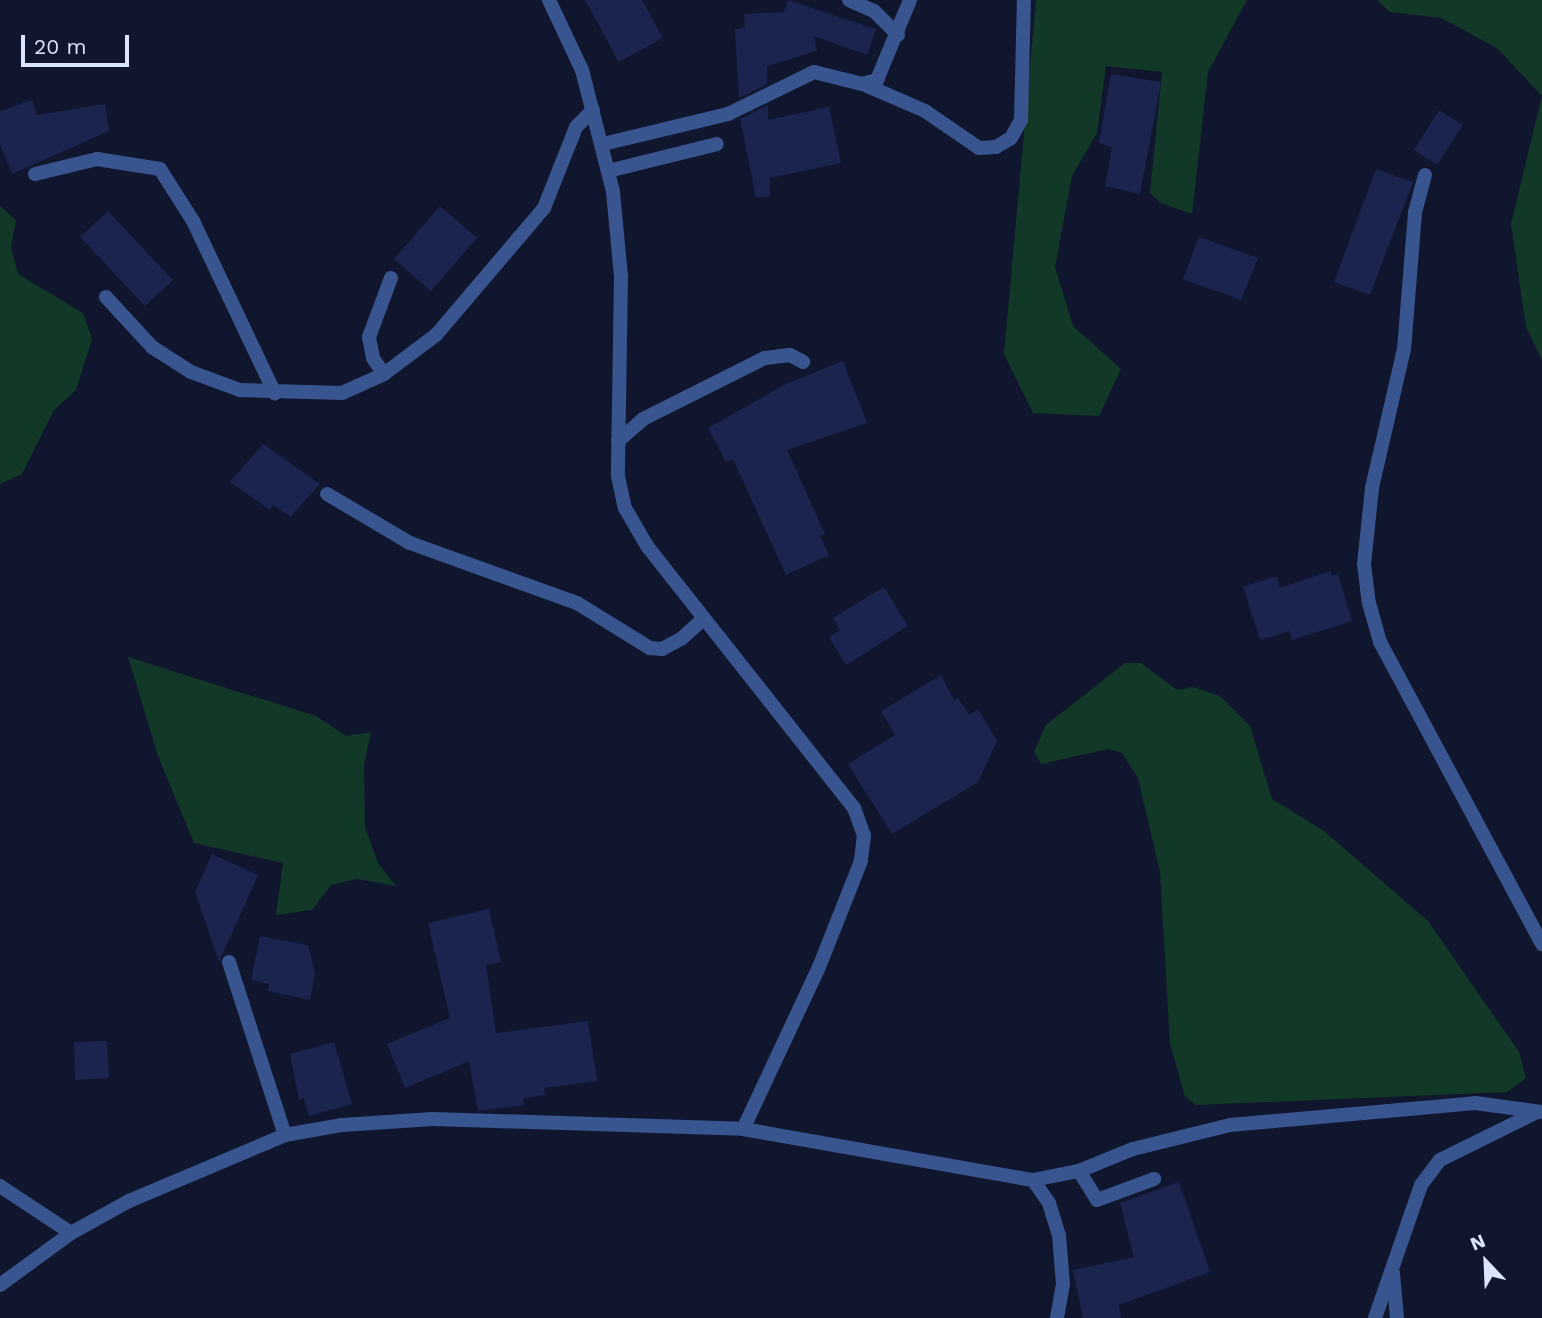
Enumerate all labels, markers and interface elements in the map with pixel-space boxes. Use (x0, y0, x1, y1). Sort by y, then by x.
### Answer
scale bar (24, 21, 133, 65)
text: 20 m (34, 34, 86, 59)
north arrow (1451, 1227, 1521, 1297)
text: N (1467, 1229, 1489, 1256)

